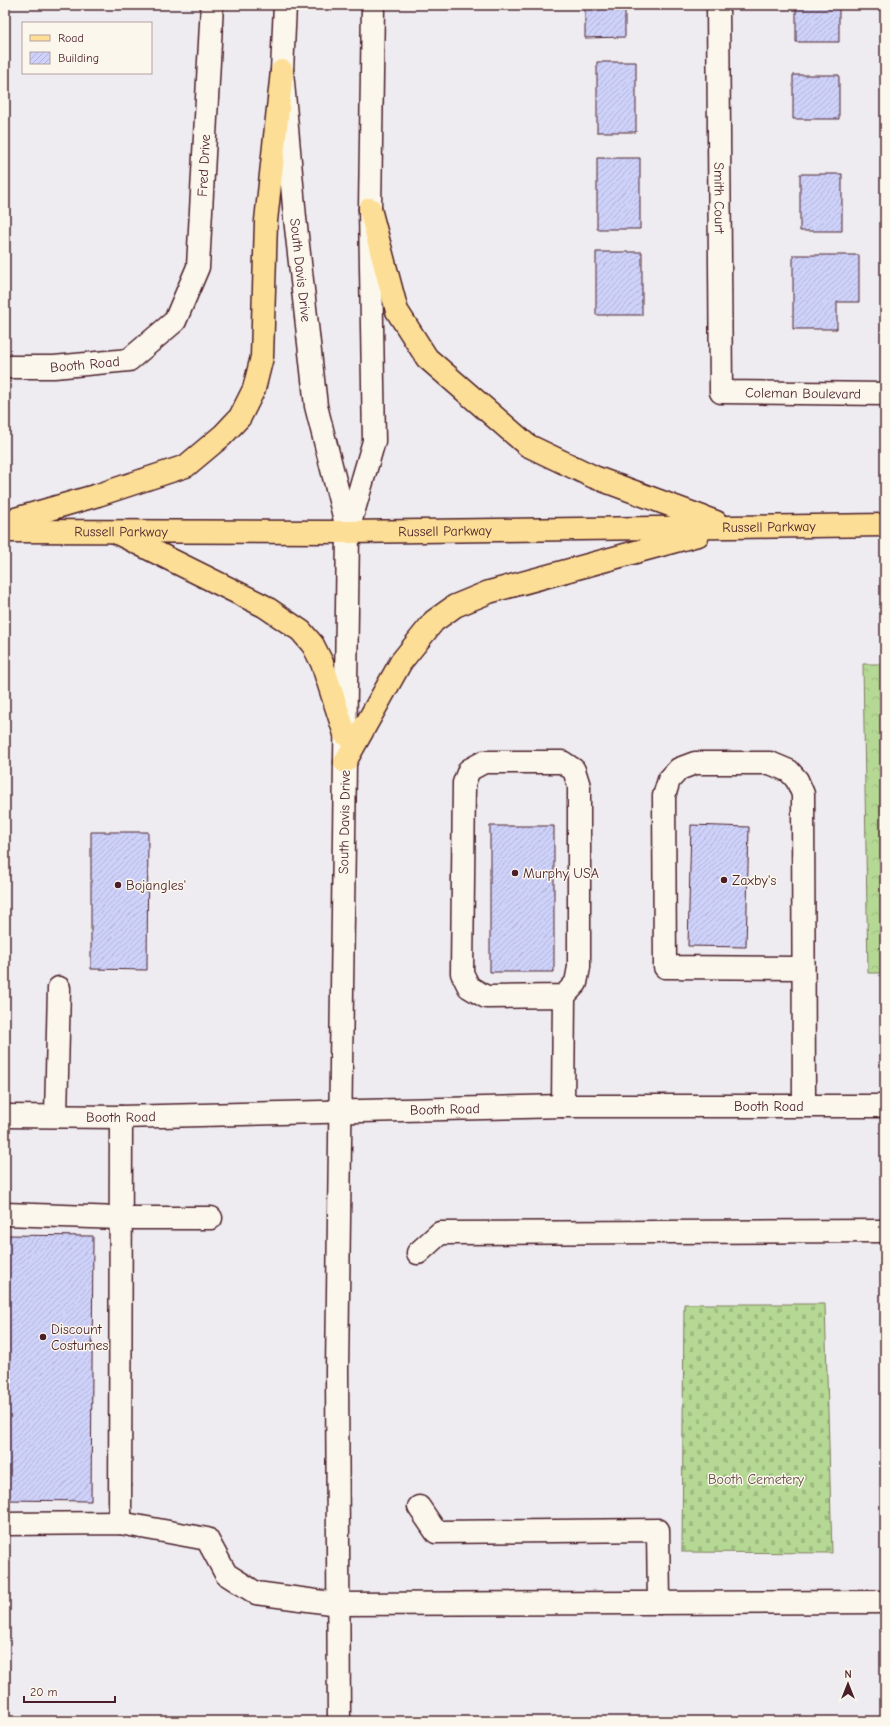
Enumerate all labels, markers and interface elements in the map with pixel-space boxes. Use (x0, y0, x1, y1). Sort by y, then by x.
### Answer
legend (22, 22, 152, 74)
text: Road (58, 31, 84, 45)
text: Building (58, 51, 99, 65)
street label: Fred Drive (194, 134, 214, 197)
street label: Smith Court (710, 162, 728, 235)
street label: South Davis Drive (286, 217, 315, 323)
street label: Booth Road (49, 353, 120, 376)
street label: Coleman Boulevard (745, 384, 861, 403)
street label: Russell Parkway (722, 518, 817, 536)
street label: Russell Parkway (398, 522, 493, 540)
street label: Russell Parkway (74, 523, 168, 540)
street label: South Davis Drive (335, 770, 354, 874)
place label: Murphy USA (523, 865, 599, 882)
marker: Murphy USA (510, 868, 520, 878)
place label: Zaxby's (732, 872, 776, 889)
marker: Zaxby's (719, 875, 729, 885)
place label: Bojangles' (126, 877, 186, 894)
marker: Bojangles' (113, 880, 123, 890)
street label: Booth Road (734, 1098, 804, 1115)
street label: Booth Road (410, 1100, 480, 1119)
street label: Booth Road (86, 1108, 156, 1126)
place label: Discount Costumes (51, 1321, 108, 1354)
marker: Discount Costumes (38, 1332, 48, 1342)
park label: Booth Cemetery (708, 1471, 805, 1488)
north arrow (828, 1664, 868, 1704)
text: N (844, 1668, 852, 1681)
scale bar (24, 1678, 115, 1704)
text: 20 m (30, 1685, 58, 1699)

